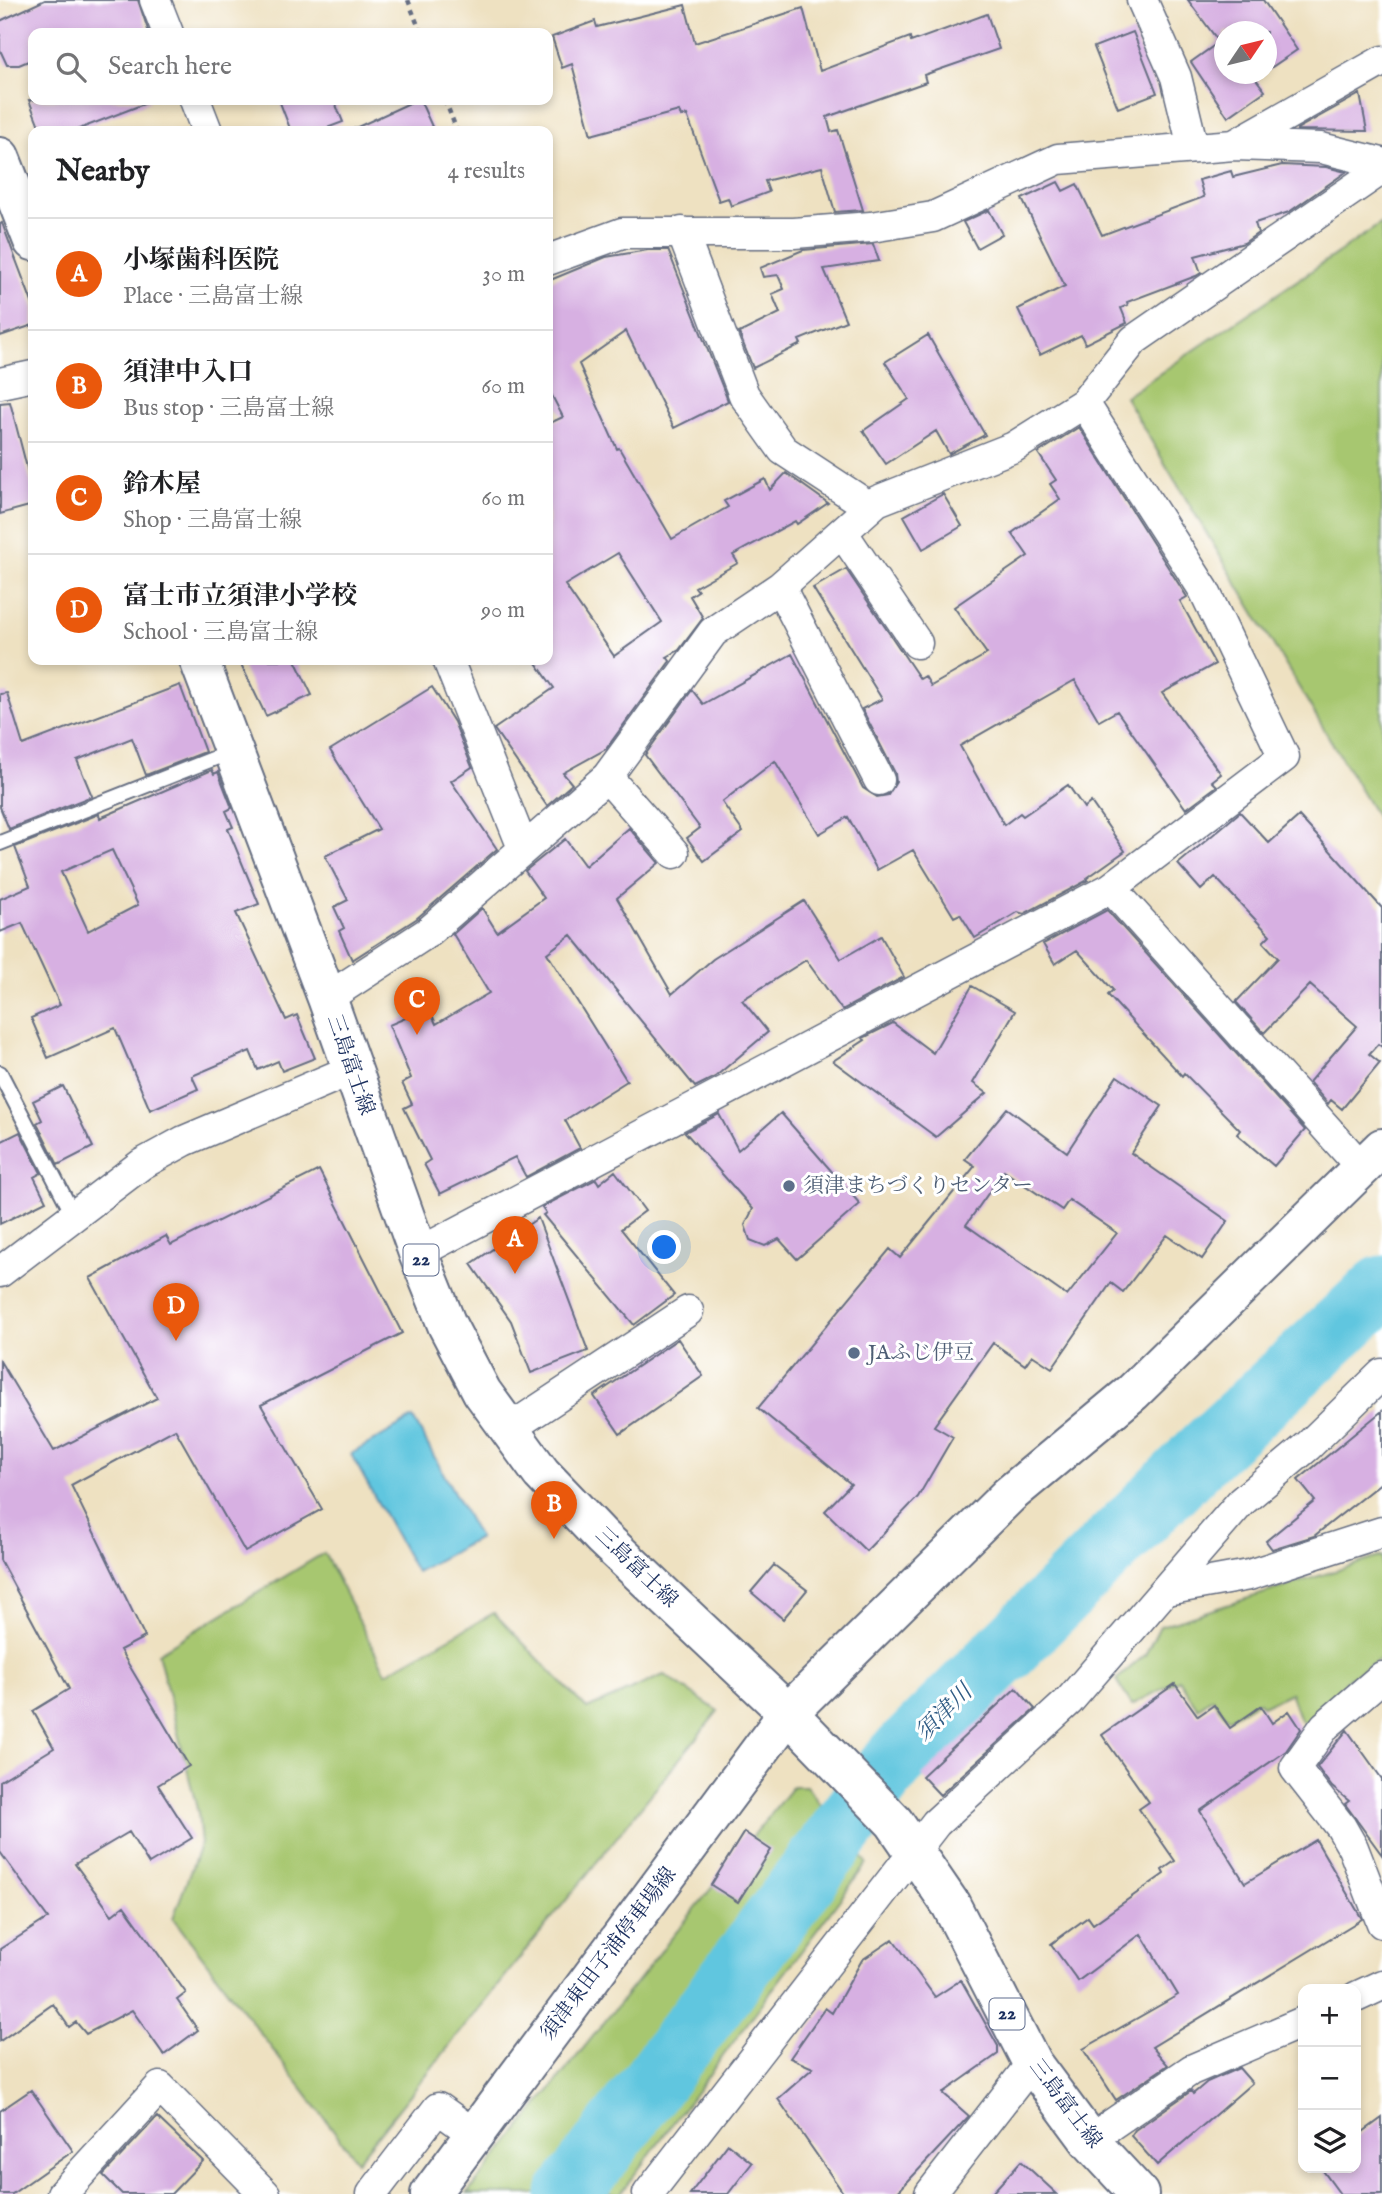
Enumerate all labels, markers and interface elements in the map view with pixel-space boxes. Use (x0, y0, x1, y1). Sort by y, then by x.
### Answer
north arrow (1214, 21, 1277, 84)
search box (28, 28, 553, 105)
icon: search (52, 48, 90, 86)
text: Search here (108, 50, 232, 83)
text: Nearby (56, 153, 149, 191)
text: 4 results (447, 157, 525, 186)
text: 小塚歯科医院 (123, 244, 279, 277)
text: A (71, 260, 87, 289)
text: 30 m (482, 260, 525, 289)
text: Place · 三島富士線 (123, 282, 303, 311)
text: 須津中入口 (123, 356, 253, 389)
text: B (71, 372, 87, 401)
text: 60 m (481, 372, 525, 401)
text: Bus stop · 三島富士線 (123, 394, 334, 423)
text: 鈴木屋 (123, 468, 201, 501)
text: C (71, 484, 87, 513)
text: 60 m (481, 484, 525, 513)
text: Shop · 三島富士線 (123, 506, 302, 535)
text: 富士市立須津小学校 (123, 580, 357, 613)
text: D (70, 596, 88, 625)
text: 90 m (481, 596, 525, 625)
text: School · 三島富士線 (123, 618, 318, 647)
pin: C (394, 977, 440, 1035)
street label: 三島富士線 (320, 1011, 380, 1119)
place label: 須津まちづくりセンター (803, 1173, 1033, 1200)
marker: 須津まちづくりセンター (781, 1178, 797, 1194)
pin: A (492, 1216, 538, 1274)
your location (647, 1230, 681, 1264)
road number: 22 (404, 1244, 438, 1276)
pin: D (153, 1283, 199, 1341)
place label: JAふじ伊豆 (866, 1340, 974, 1367)
marker: JAふじ伊豆 (846, 1345, 862, 1361)
pin: B (531, 1481, 577, 1539)
street label: 三島富士線 (589, 1522, 683, 1614)
water label: 須津川 (909, 1676, 981, 1748)
street label: 須津東田子浦停車場線 (535, 1862, 683, 2046)
map controls (1298, 1984, 1361, 2173)
button: + (1298, 1984, 1361, 2047)
road number: 22 (990, 1998, 1024, 2030)
button: − (1298, 2047, 1361, 2110)
street label: 三島富士線 (1023, 2054, 1107, 2154)
button: layers (1298, 2110, 1361, 2173)

